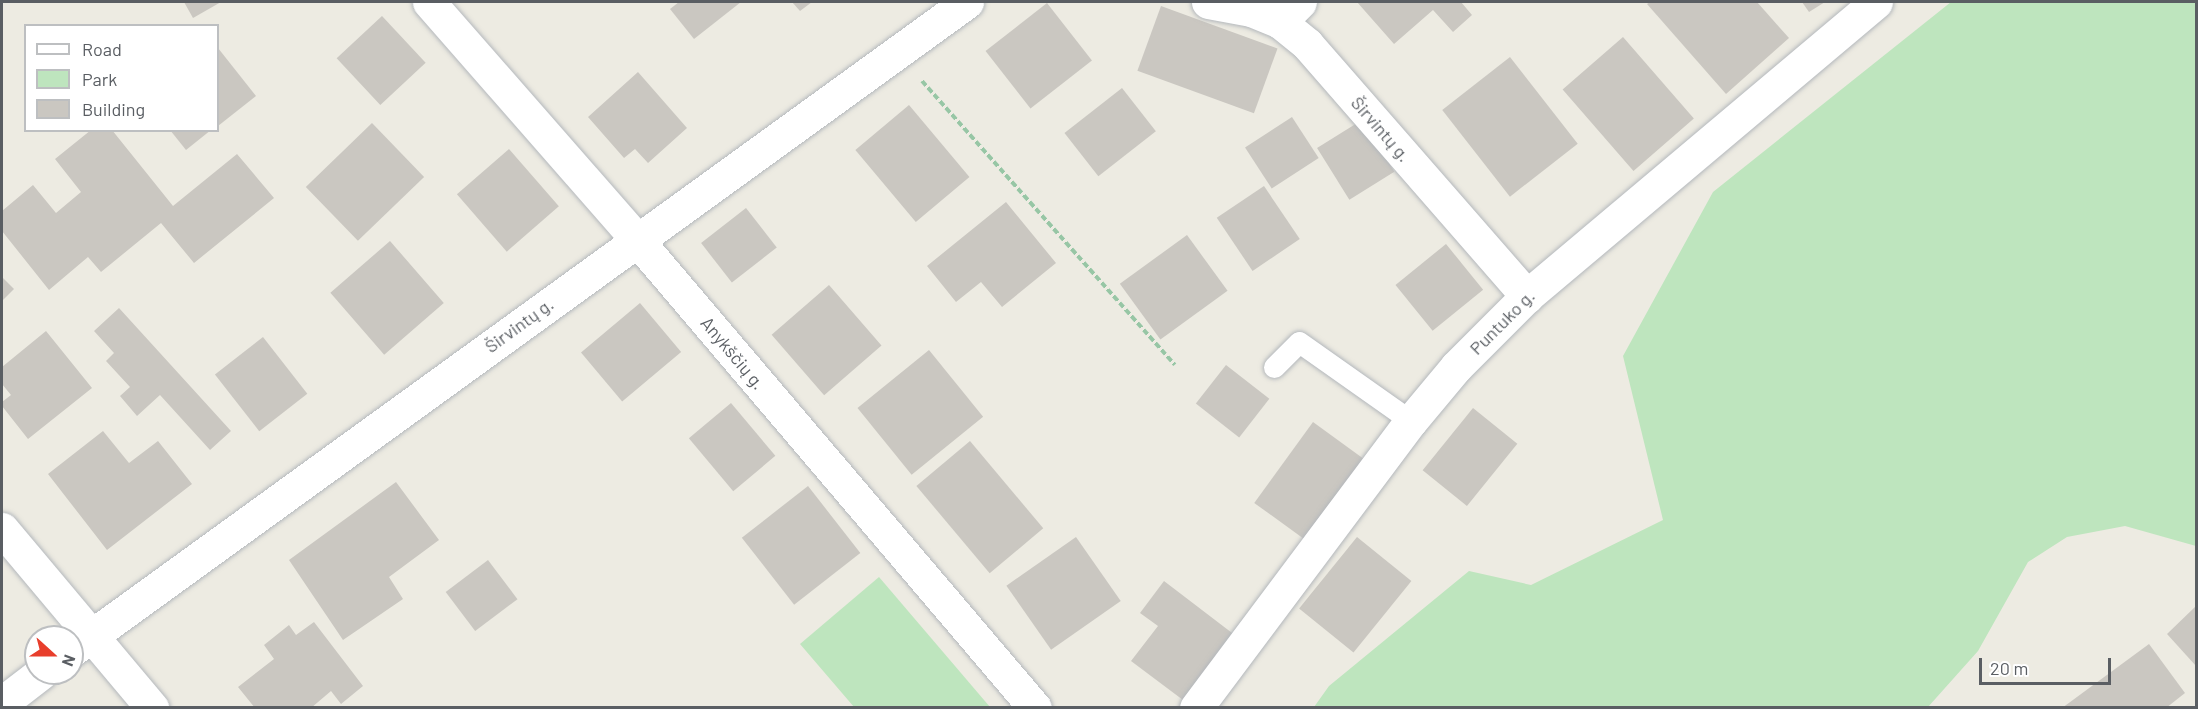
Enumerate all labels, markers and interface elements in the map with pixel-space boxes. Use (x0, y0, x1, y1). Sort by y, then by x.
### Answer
legend (24, 24, 219, 132)
text: Road (82, 38, 122, 60)
text: Park (82, 68, 117, 90)
street label: Širvintų g. (1347, 92, 1415, 166)
text: Building (82, 98, 145, 120)
street label: Puntuko g. (1465, 285, 1539, 359)
street label: Širvintų g. (480, 293, 558, 357)
street label: Anykščių g. (696, 312, 770, 394)
north arrow (24, 625, 84, 685)
scale bar (1982, 646, 2114, 684)
text: N (59, 653, 80, 669)
text: 20 m (1990, 657, 2028, 679)

